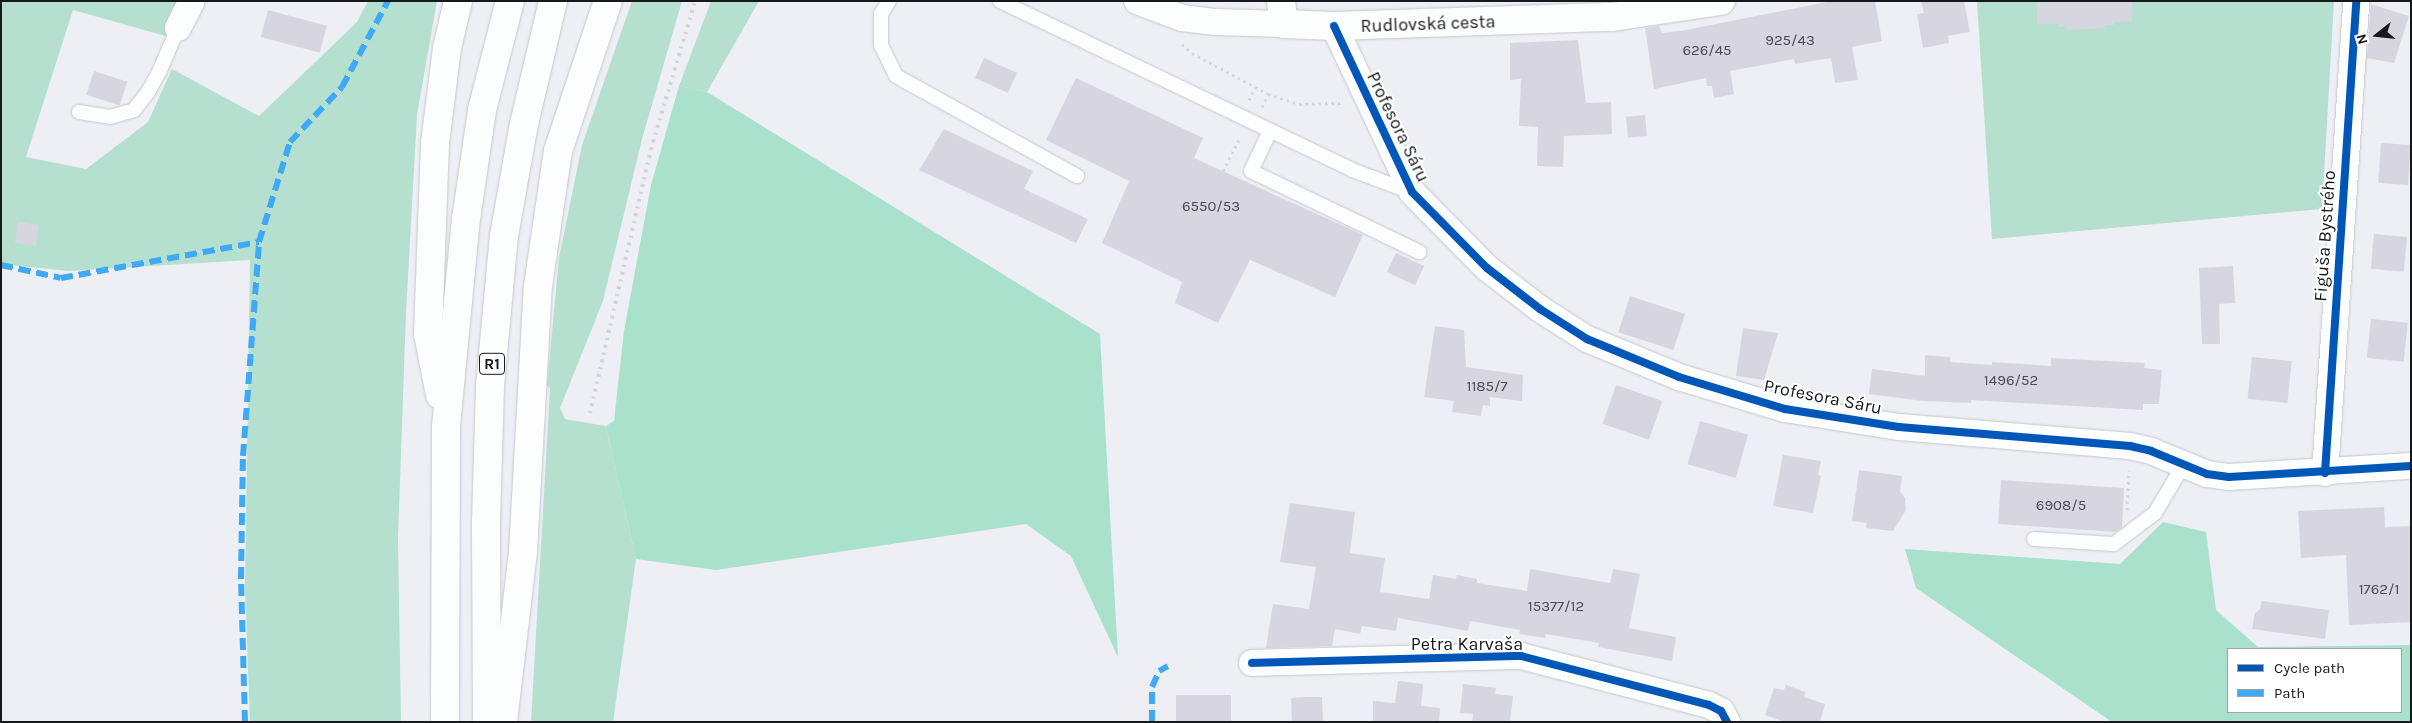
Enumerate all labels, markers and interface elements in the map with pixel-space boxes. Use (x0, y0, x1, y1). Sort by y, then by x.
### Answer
north arrow (2352, 10, 2402, 60)
street label: Rudlovská cesta (1360, 11, 1496, 37)
house number: 925/43 (1765, 32, 1815, 50)
text: N (2353, 32, 2372, 46)
house number: 626/45 (1682, 42, 1732, 60)
street label: Profesora Sáru (1362, 68, 1434, 186)
street label: Figuša Bystrého (2310, 170, 2340, 302)
house number: 6550/53 (1182, 198, 1240, 216)
road number: R1 (478, 350, 506, 378)
house number: 1496/52 (1984, 372, 2038, 390)
street label: Profesora Sáru (1762, 375, 1884, 419)
house number: 1185/7 (1466, 378, 1508, 396)
house number: 6908/5 (2036, 497, 2086, 515)
house number: 1762/1 (2359, 581, 2399, 599)
house number: 15377/12 (1528, 598, 1584, 616)
street label: Petra Karvaša (1411, 633, 1523, 655)
legend (2227, 648, 2402, 713)
text: Cycle path (2274, 659, 2345, 677)
text: Path (2274, 684, 2305, 702)

